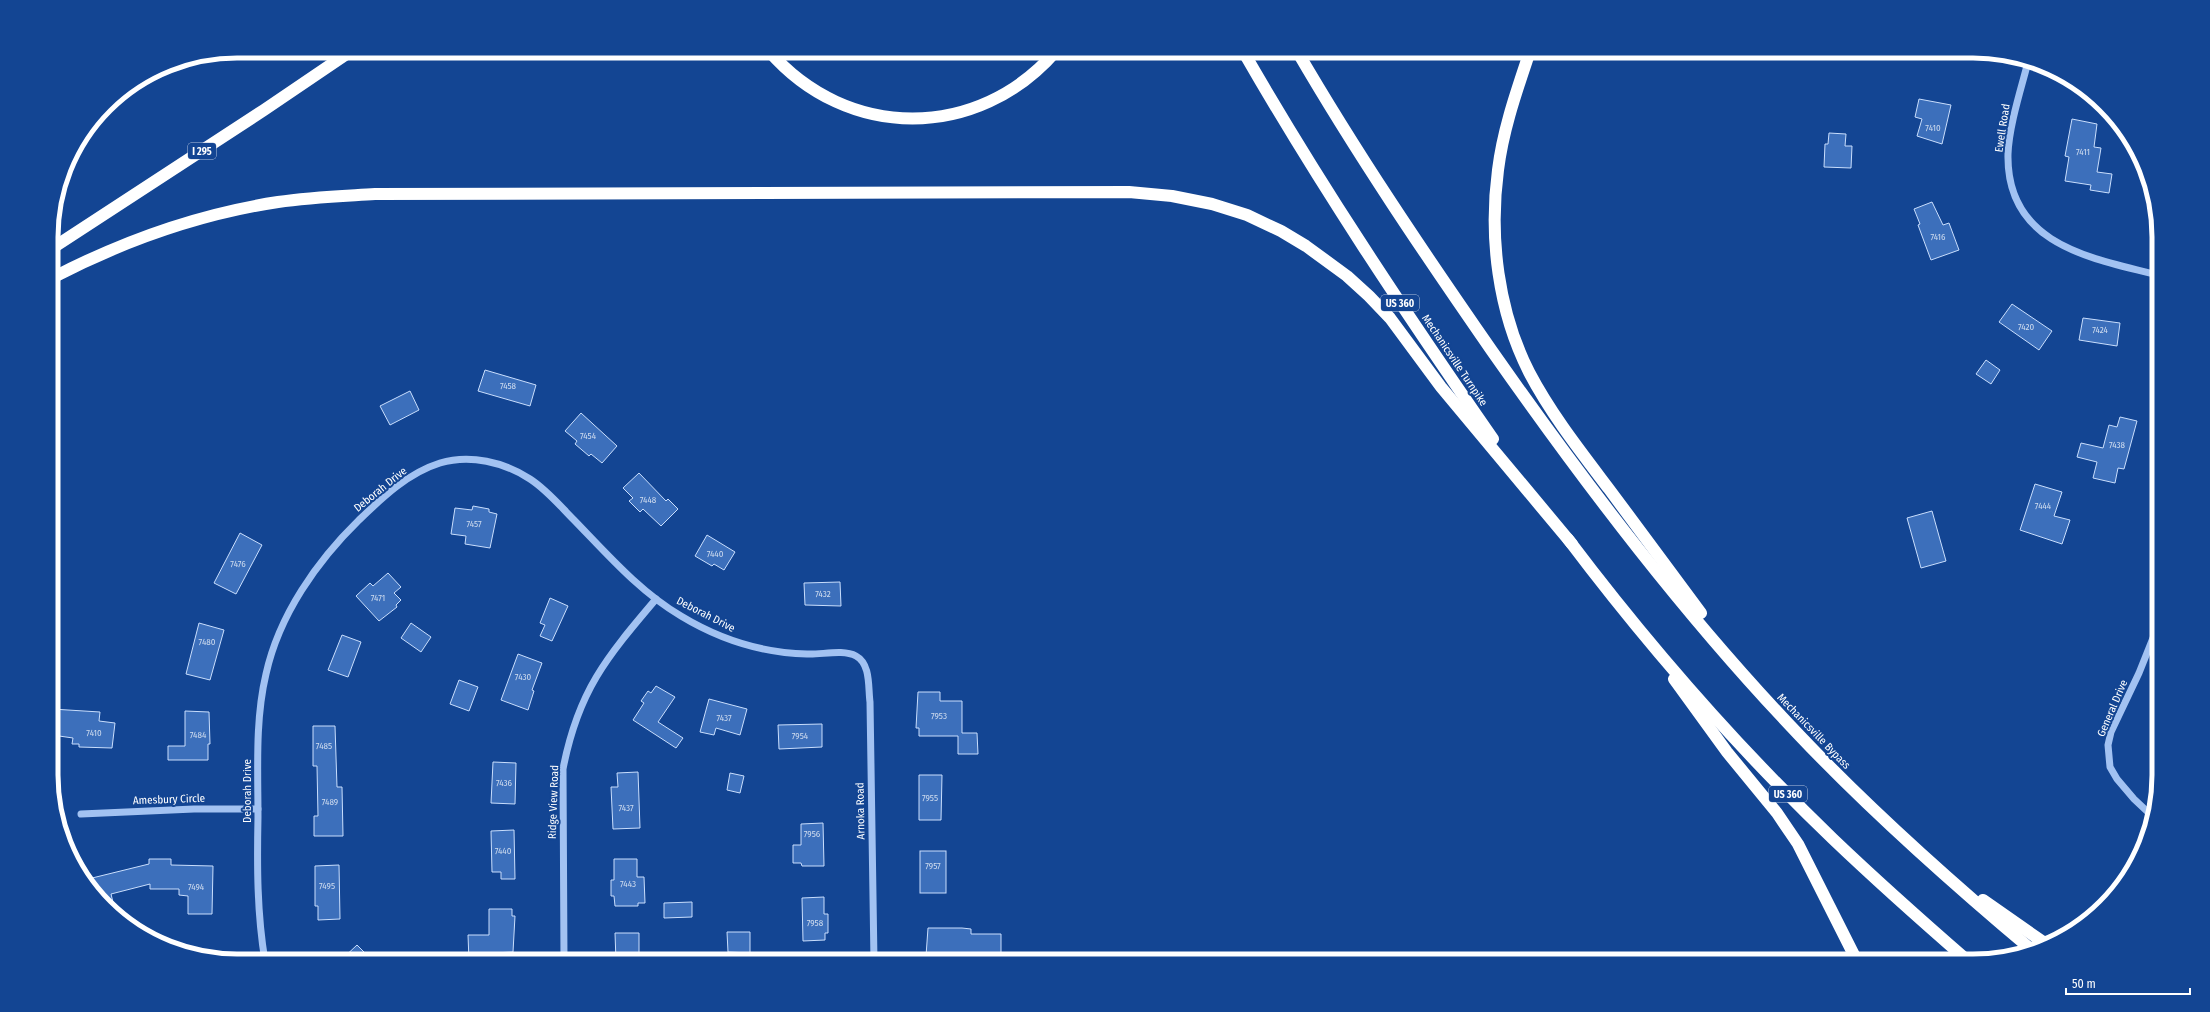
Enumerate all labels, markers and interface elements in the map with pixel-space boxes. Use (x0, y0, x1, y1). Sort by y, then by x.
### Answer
street label: Ewell Road (1992, 103, 2013, 153)
house number: 7410 (1925, 123, 1941, 133)
road number: I 295 (188, 143, 216, 159)
house number: 7411 (2076, 147, 2090, 157)
house number: 7416 (1930, 232, 1946, 242)
road number: US 360 (1381, 295, 1419, 311)
street label: Mechanicsville Turnpike (1419, 312, 1490, 408)
house number: 7420 (2018, 322, 2034, 332)
house number: 7424 (2092, 325, 2109, 335)
house number: 7458 (500, 381, 517, 391)
house number: 7454 (580, 431, 597, 441)
house number: 7438 (2109, 440, 2126, 450)
street label: Deborah Drive (351, 464, 409, 515)
house number: 7448 (640, 495, 657, 505)
house number: 7444 (2035, 501, 2052, 511)
house number: 7457 (466, 519, 482, 529)
house number: 7440 (707, 549, 724, 559)
house number: 7476 (230, 559, 246, 569)
house number: 7432 (815, 589, 831, 599)
house number: 7471 (371, 593, 385, 603)
street label: Deborah Drive (674, 594, 737, 635)
house number: 7480 (199, 637, 216, 647)
house number: 7430 (515, 672, 531, 682)
street label: General Drive (2095, 678, 2130, 739)
street label: Mechanicsville Bypass (1774, 691, 1853, 772)
house number: 7953 (931, 711, 947, 721)
house number: 7437 (716, 713, 732, 723)
house number: 7410 (86, 728, 102, 738)
house number: 7484 (190, 730, 207, 740)
house number: 7954 (792, 731, 809, 741)
house number: 7485 (316, 741, 332, 751)
street label: Deborah Drive (241, 759, 254, 823)
street label: Ridge View Road (546, 765, 561, 839)
house number: 7436 (496, 778, 513, 788)
street label: Arnoka Road (854, 782, 867, 840)
road number: US 360 (1769, 786, 1807, 802)
street label: Amesbury Circle (133, 792, 205, 807)
house number: 7955 (922, 793, 938, 803)
house number: 7489 (322, 797, 338, 807)
house number: 7437 (618, 803, 634, 813)
house number: 7956 (804, 829, 821, 839)
house number: 7440 (495, 846, 512, 856)
house number: 7957 (925, 861, 941, 871)
house number: 7443 (620, 879, 636, 889)
house number: 7495 (319, 881, 335, 891)
house number: 7494 (188, 882, 205, 892)
house number: 7958 (807, 918, 824, 928)
scale bar (2066, 970, 2190, 996)
text: 50 m (2072, 977, 2096, 991)

